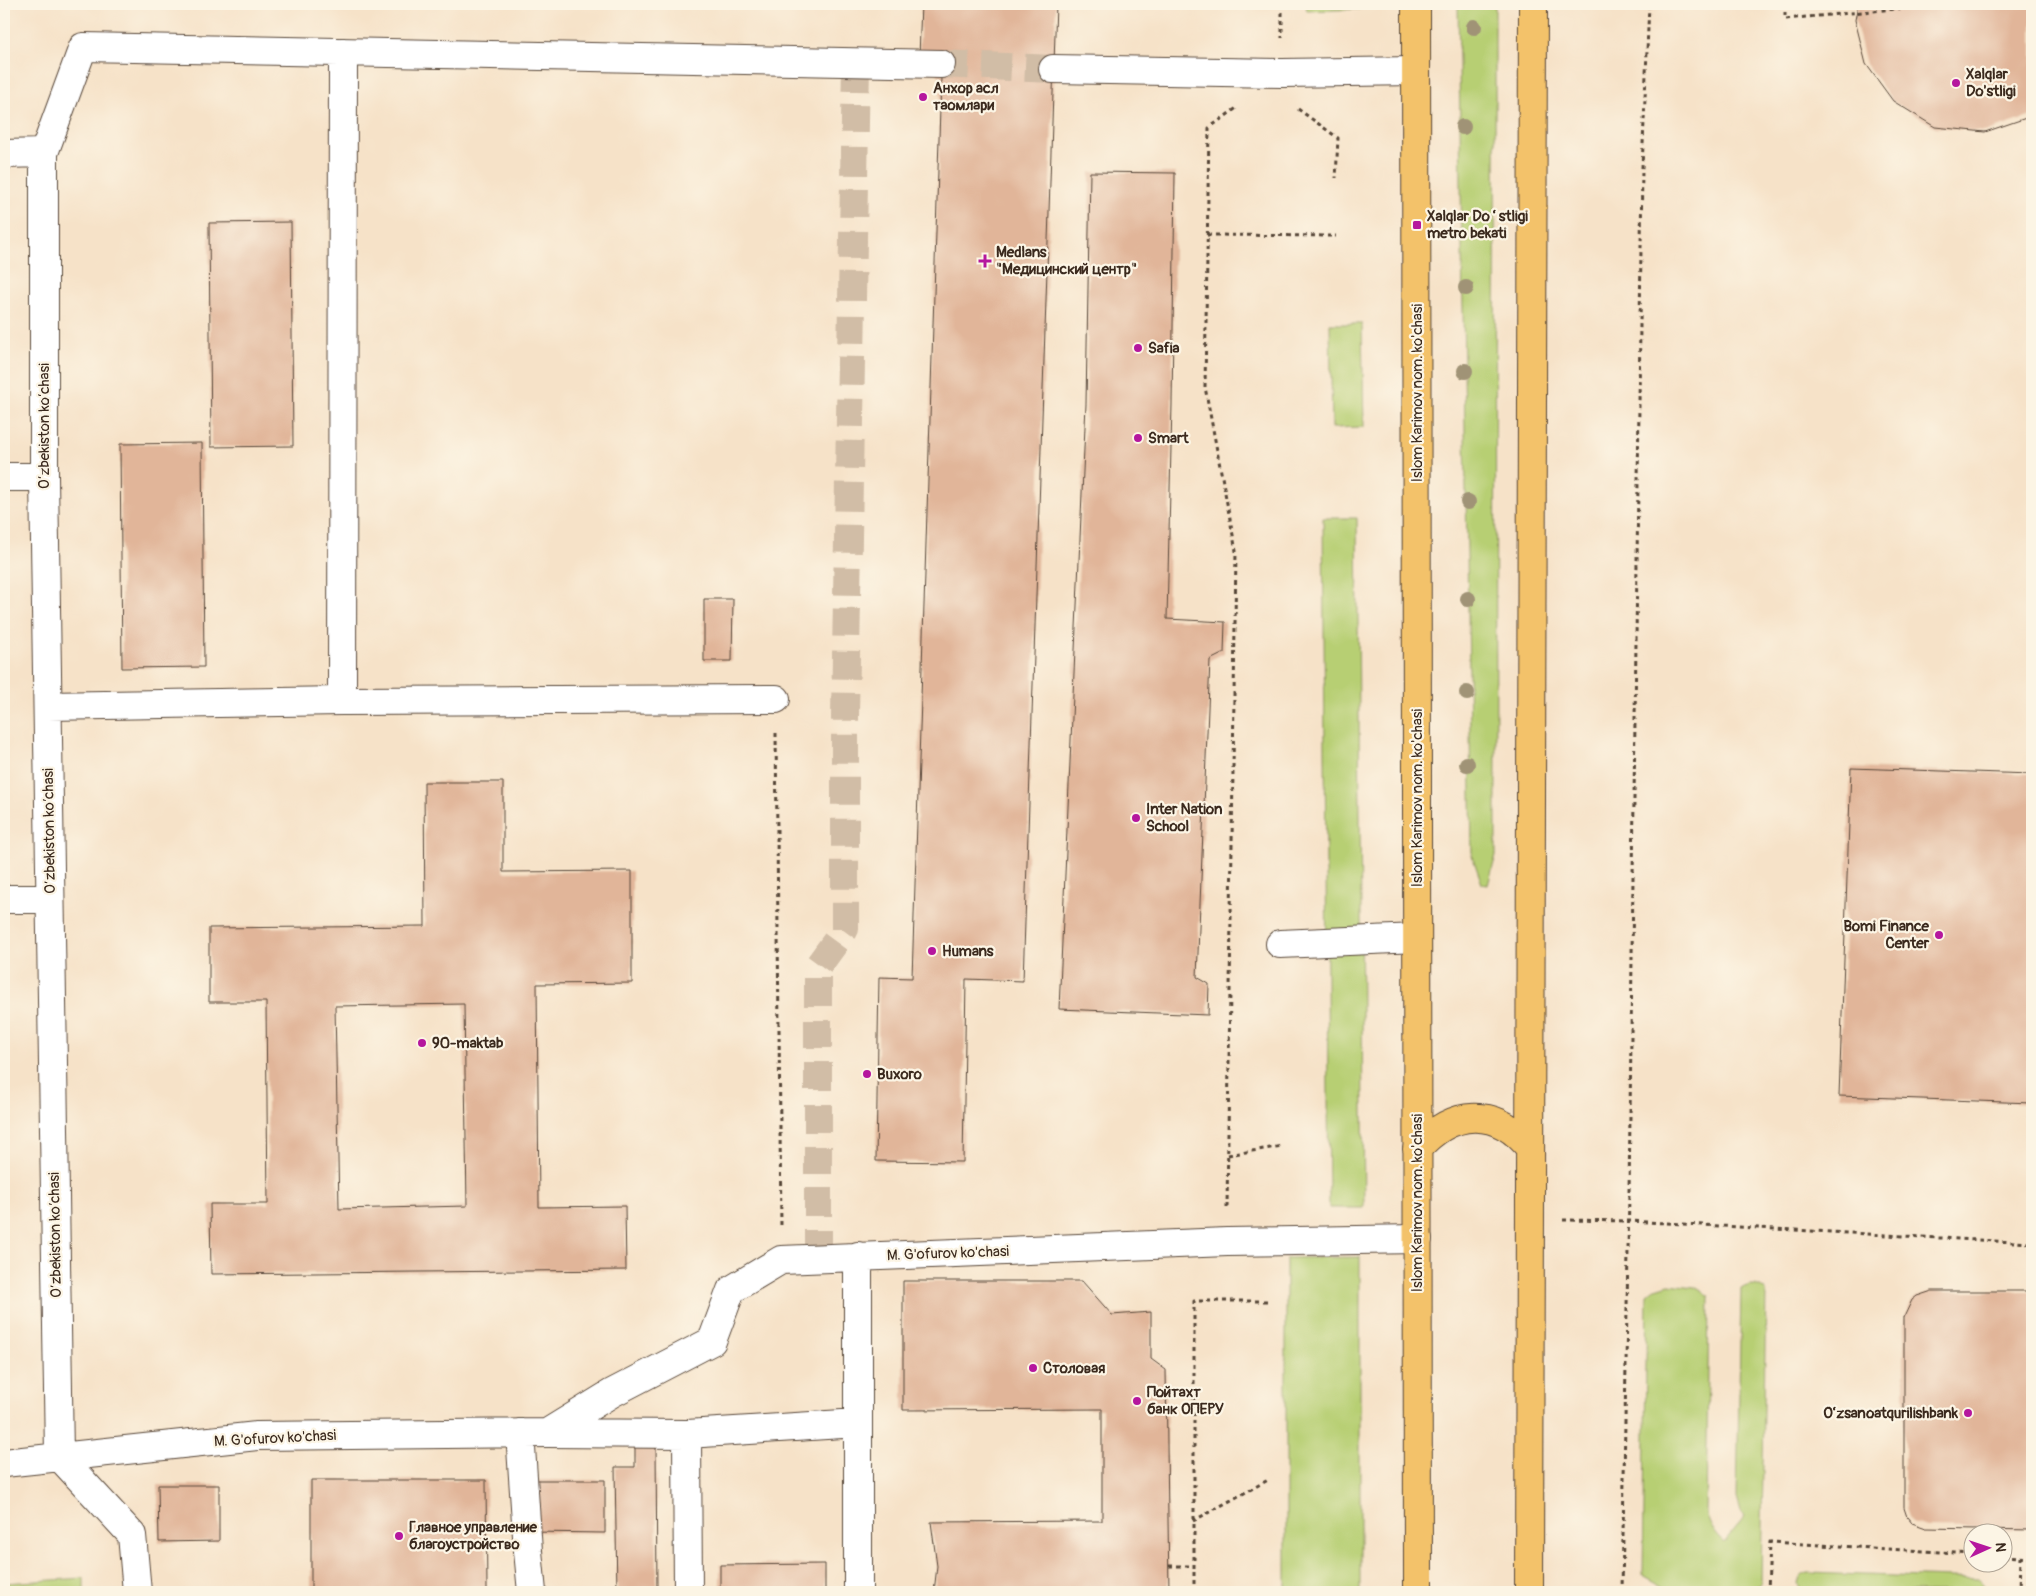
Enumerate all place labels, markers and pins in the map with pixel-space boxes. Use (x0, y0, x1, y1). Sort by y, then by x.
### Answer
place label: Xalqlar Do'stligi (1966, 65, 2016, 101)
marker: Xalqlar Do'stligi (1950, 77, 1962, 89)
place label: Анхор асл таомлари (933, 79, 999, 115)
marker: Анхор асл таомлари (917, 91, 929, 103)
place label: Xalqlar Doʻstligi metro bekati (1427, 207, 1528, 243)
marker: Xalqlar Doʻstligi metro bekati (1411, 219, 1423, 231)
place label: Medlans "Медицинский центр" (996, 243, 1137, 279)
marker: Medlans "Медицинский центр" (978, 254, 992, 268)
place label: Safia (1148, 339, 1179, 358)
marker: Safia (1132, 342, 1144, 354)
place label: Smart (1148, 429, 1189, 448)
marker: Smart (1132, 432, 1144, 444)
place label: Inter Nation School (1146, 800, 1223, 836)
marker: Inter Nation School (1130, 812, 1142, 824)
place label: Bomi Finance Center (1844, 917, 1930, 953)
marker: Bomi Finance Center (1933, 929, 1945, 941)
place label: Humans (942, 942, 994, 961)
marker: Humans (926, 945, 938, 957)
place label: 90-maktab (432, 1034, 503, 1053)
marker: 90-maktab (416, 1037, 428, 1049)
place label: Buxoro (877, 1065, 922, 1084)
marker: Buxoro (861, 1068, 873, 1080)
place label: Столовая (1043, 1359, 1105, 1378)
marker: Столовая (1027, 1362, 1039, 1374)
place label: Пойтахт банк ОПЕРУ (1147, 1383, 1224, 1419)
marker: Пойтахт банк ОПЕРУ (1131, 1395, 1143, 1407)
place label: Oʻzsanoatqurilishbank (1823, 1404, 1959, 1423)
marker: Oʻzsanoatqurilishbank (1962, 1407, 1974, 1419)
place label: Главное управление благоустройство (409, 1518, 538, 1554)
marker: Главное управление благоустройство (393, 1530, 405, 1542)

